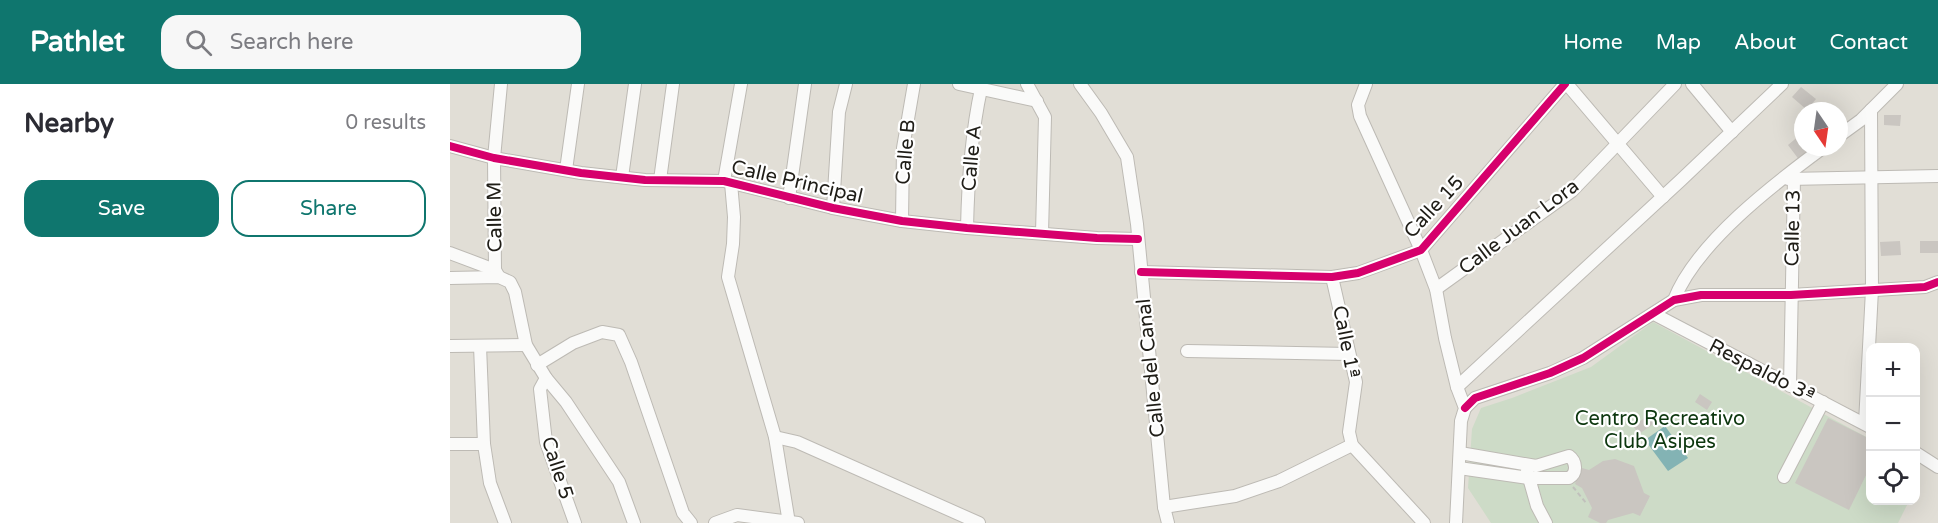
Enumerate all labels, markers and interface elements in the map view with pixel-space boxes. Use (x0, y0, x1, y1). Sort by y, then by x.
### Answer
search box (161, 15, 581, 69)
text: Pathlet (30, 25, 125, 59)
icon: search (182, 26, 215, 59)
text: Search here (230, 29, 353, 55)
text: Home (1563, 30, 1623, 55)
text: Map (1656, 30, 1701, 55)
text: About (1734, 30, 1796, 55)
text: Contact (1829, 30, 1908, 55)
north arrow (1794, 102, 1848, 156)
text: Nearby (24, 108, 114, 139)
text: 0 results (346, 111, 426, 135)
street label: Calle B (891, 118, 921, 186)
street label: Calle A (957, 124, 987, 192)
street label: Calle Principal (729, 155, 865, 209)
street label: Calle 15 (1399, 171, 1469, 243)
street label: Calle Juan Lora (1454, 174, 1584, 280)
button: Save (24, 180, 219, 237)
button: Share (231, 180, 426, 237)
street label: Calle M (482, 181, 508, 253)
street label: Calle 13 (1780, 189, 1806, 267)
street label: Calle del Canal (1132, 297, 1170, 439)
street label: Calle 1ª (1327, 303, 1365, 381)
street label: Respaldo 3ª (1705, 334, 1819, 408)
map controls (1866, 343, 1920, 505)
button: + (1866, 343, 1920, 397)
button: − (1866, 397, 1920, 451)
park label: Centro Recreativo Club Asipes (1575, 407, 1745, 454)
street label: Calle 5 (536, 434, 578, 502)
button: locate (1866, 451, 1920, 505)

